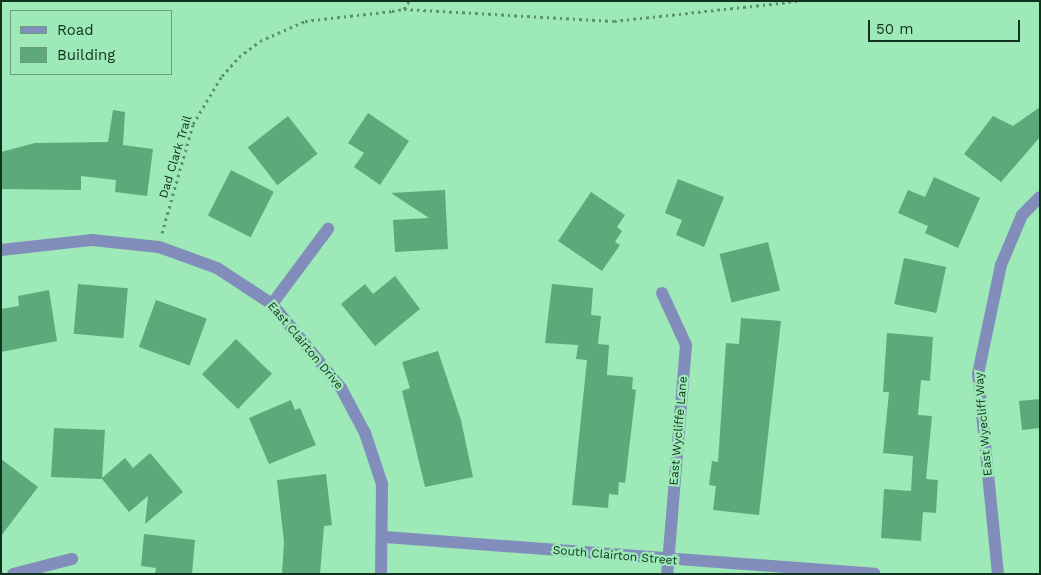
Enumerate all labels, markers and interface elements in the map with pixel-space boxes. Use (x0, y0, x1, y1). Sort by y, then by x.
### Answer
legend (10, 10, 172, 75)
scale bar (871, 10, 1024, 42)
text: 50 m (876, 20, 913, 38)
text: Road (57, 21, 94, 39)
text: Building (57, 46, 115, 64)
street label: Dad Clark Trail (156, 114, 196, 200)
street label: East Clairton Drive (264, 299, 346, 393)
street label: East Wyecliff Way (972, 371, 996, 477)
street label: East Wycliffe Lane (667, 376, 691, 486)
street label: South Clairton Street (552, 543, 678, 569)

